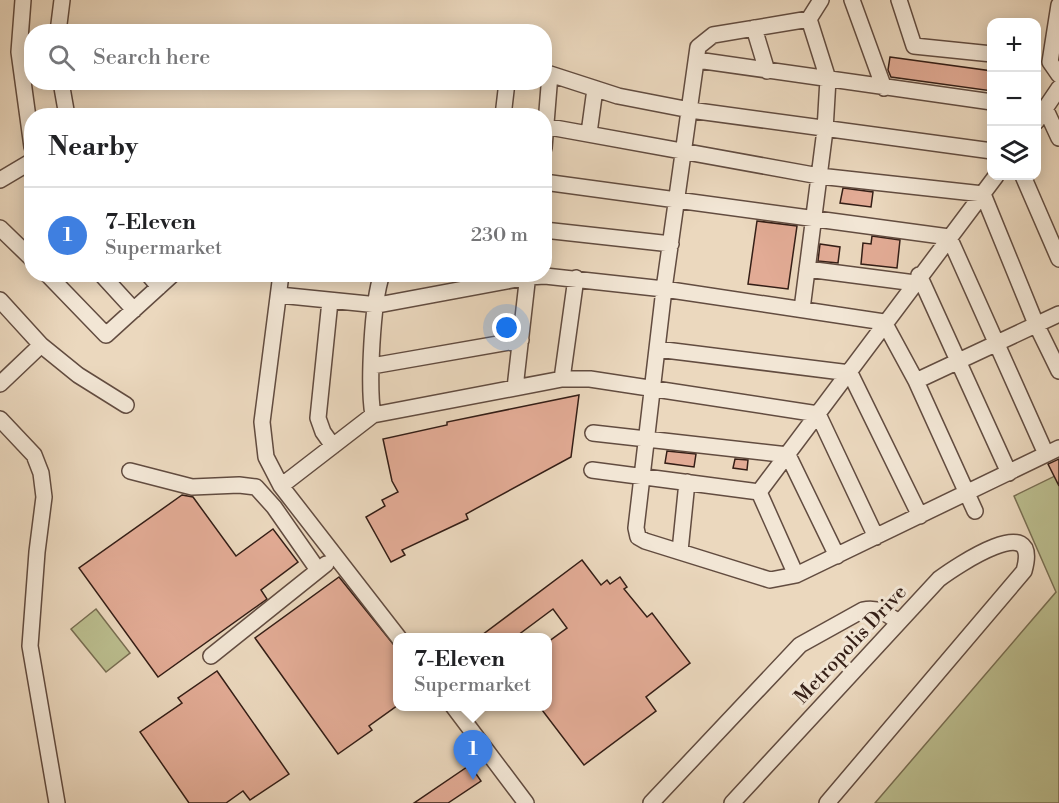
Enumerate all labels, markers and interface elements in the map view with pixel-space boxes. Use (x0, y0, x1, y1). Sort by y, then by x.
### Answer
map controls (987, 18, 1041, 180)
button: + (987, 18, 1041, 72)
search box (24, 24, 552, 90)
icon: search (45, 41, 78, 74)
text: Search here (93, 44, 210, 71)
button: − (987, 72, 1041, 126)
button: layers (987, 126, 1041, 180)
text: Nearby (48, 131, 138, 163)
text: 7-Eleven (105, 209, 196, 236)
text: 1 (63, 223, 72, 248)
text: 230 m (471, 223, 528, 248)
text: Supermarket (105, 236, 222, 261)
your location (492, 313, 521, 342)
street label: Metropolis Drive (790, 580, 913, 710)
popup (393, 633, 552, 711)
text: 7-Eleven (414, 646, 505, 673)
text: Supermarket (414, 673, 531, 698)
pin: 1 (454, 730, 492, 780)

